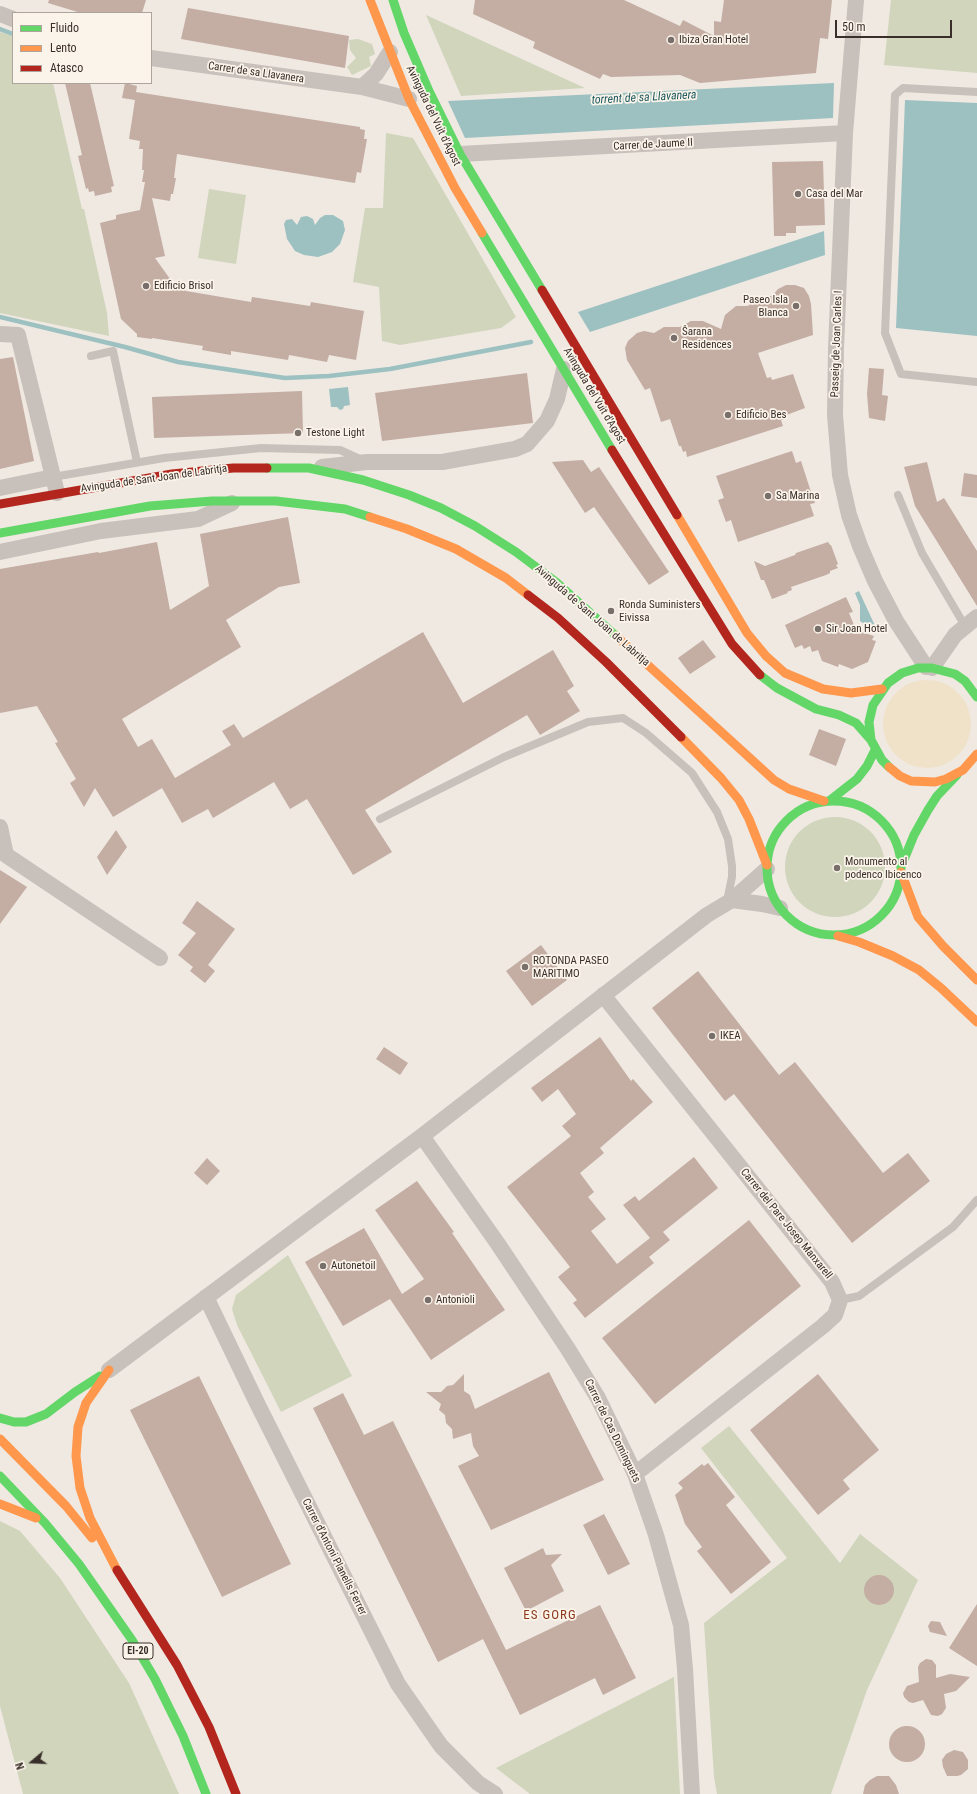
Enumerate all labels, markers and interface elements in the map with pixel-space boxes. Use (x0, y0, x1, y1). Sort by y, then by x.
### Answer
legend (12, 12, 152, 84)
scale bar (837, 12, 954, 38)
text: 50 m (842, 20, 866, 34)
text: Fluido (50, 21, 79, 35)
place label: Ibiza Gran Hotel (679, 33, 748, 47)
marker: Ibiza Gran Hotel (666, 35, 676, 45)
text: Lento (50, 41, 77, 55)
street label: Carrer de sa Llavanera (207, 60, 305, 86)
text: Atasco (50, 61, 83, 75)
street label: Avinguda del Vuit d'Agost (403, 64, 463, 168)
water label: torrent de sa Llavanera (591, 88, 697, 108)
street label: Carrer de Jaume II (613, 136, 693, 154)
place label: Casa del Mar (806, 187, 863, 201)
marker: Casa del Mar (793, 189, 803, 199)
place label: Edificio Brisol (154, 279, 213, 293)
marker: Edificio Brisol (141, 281, 151, 291)
street label: Passeig de Joan Carles I (829, 290, 845, 398)
place label: Paseo Isla Blanca (743, 293, 788, 319)
marker: Paseo Isla Blanca (791, 301, 801, 311)
place label: Ŝarana Residences (682, 325, 732, 351)
marker: Ŝarana Residences (669, 333, 679, 343)
street label: Avinguda del Vuit d'Agost (560, 345, 628, 447)
place label: Edificio Bes (736, 408, 787, 422)
marker: Edificio Bes (723, 410, 733, 420)
place label: Testone Light (306, 426, 365, 440)
marker: Testone Light (293, 428, 303, 438)
street label: Avinguda de Sant Joan de Labritja (80, 462, 228, 496)
place label: Sa Marina (776, 489, 820, 503)
marker: Sa Marina (763, 491, 773, 501)
street label: Avinguda de Sant Joan de Labritja (532, 563, 652, 669)
place label: Ronda Suministers Eivissa (619, 598, 700, 624)
marker: Ronda Suministers Eivissa (606, 606, 616, 616)
place label: Sir Joan Hotel (826, 622, 887, 636)
marker: Sir Joan Hotel (813, 624, 823, 634)
place label: Monumento al podenco Ibicenco (845, 855, 922, 881)
marker: Monumento al podenco Ibicenco (832, 863, 842, 873)
place label: ROTONDA PASEO MARITIMO (533, 954, 609, 980)
marker: ROTONDA PASEO MARITIMO (520, 962, 530, 972)
place label: IKEA (720, 1029, 741, 1043)
marker: IKEA (707, 1031, 717, 1041)
street label: Carrer del Pare Josep Manxarell (737, 1166, 835, 1282)
place label: Autonetoil (331, 1259, 375, 1273)
marker: Autonetoil (318, 1261, 328, 1271)
place label: Antonioli (436, 1293, 475, 1307)
marker: Antonioli (423, 1295, 433, 1305)
street label: Carrer de Cas Dominguets (581, 1377, 643, 1485)
street label: Carrer d'Antoni Planells Ferrer (299, 1497, 369, 1617)
district label: ES GORG (523, 1608, 577, 1624)
road number: EI-20 (123, 1643, 153, 1659)
north arrow (12, 1742, 52, 1782)
text: N (13, 1761, 27, 1771)

